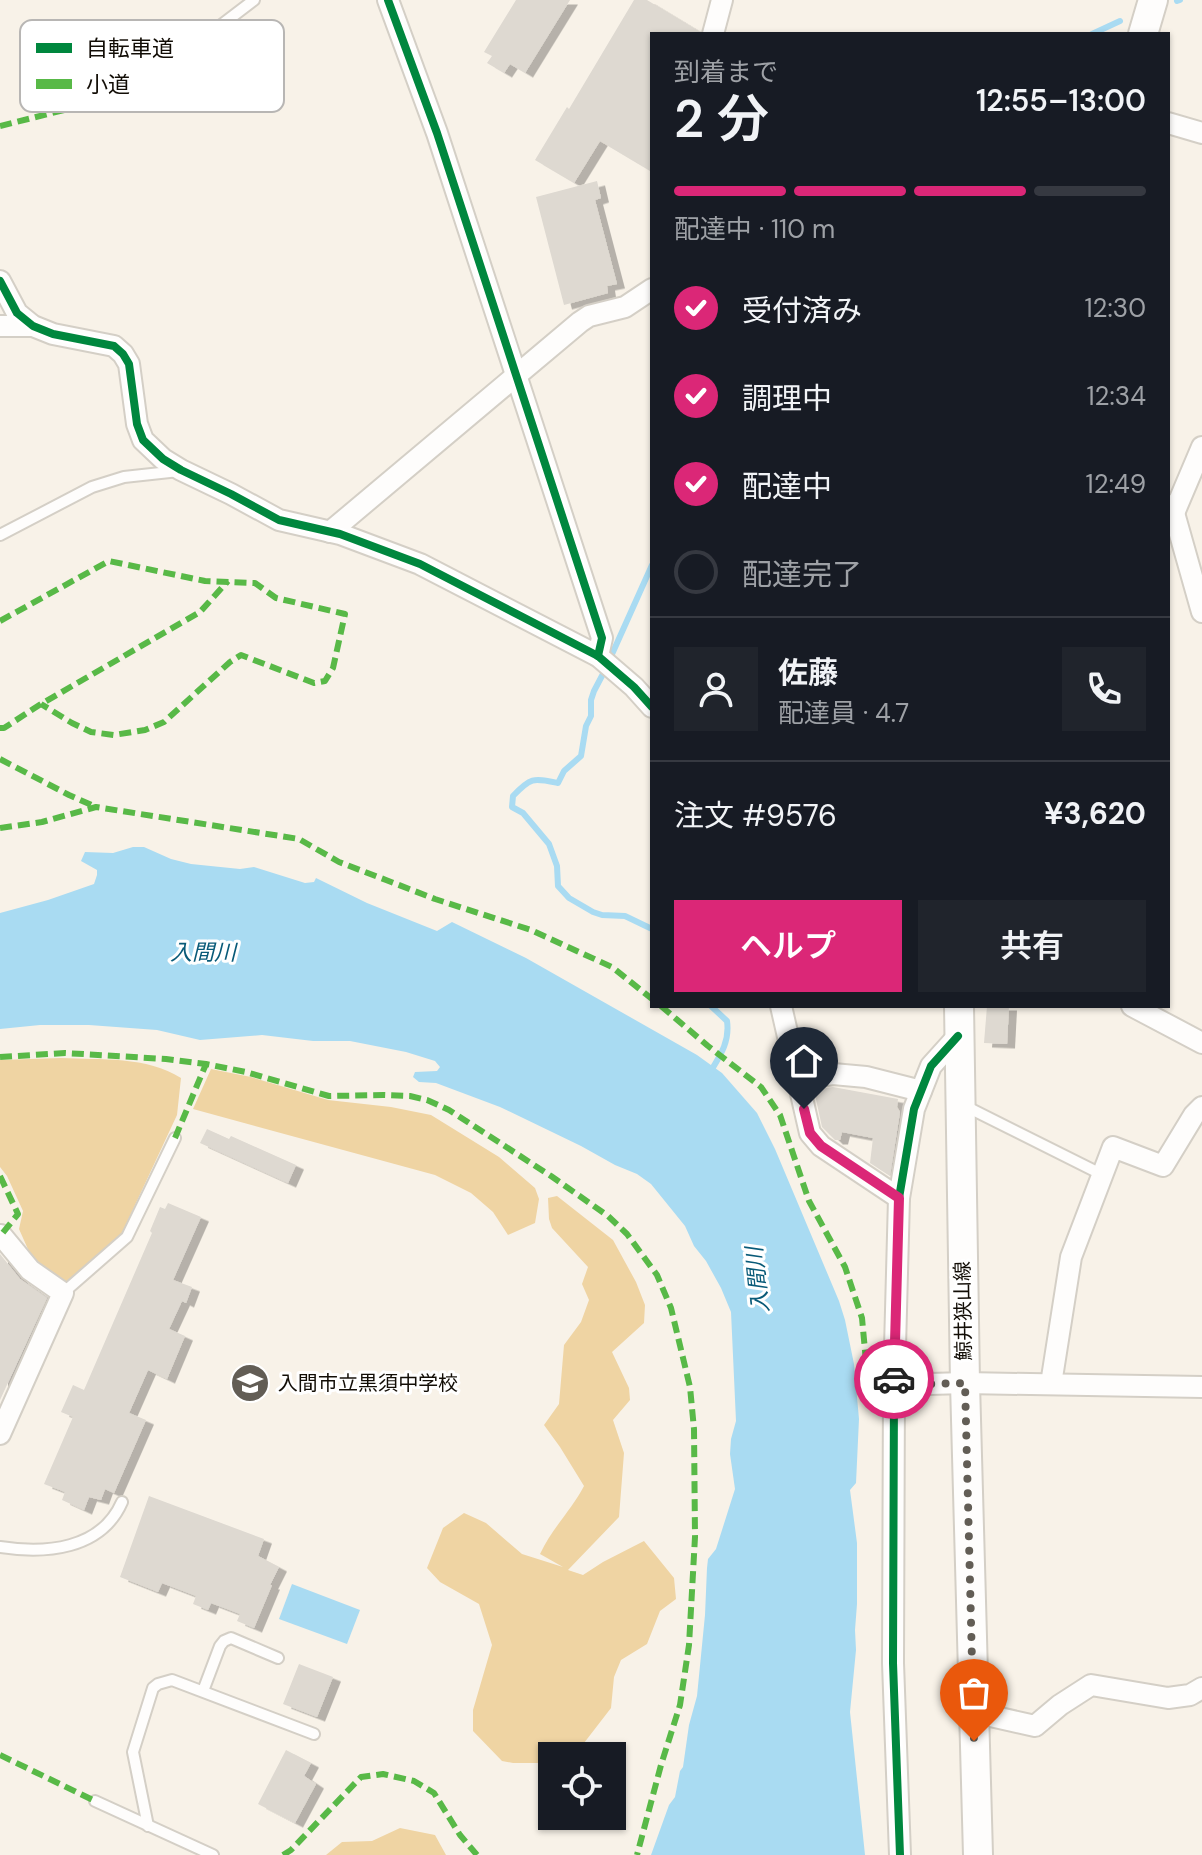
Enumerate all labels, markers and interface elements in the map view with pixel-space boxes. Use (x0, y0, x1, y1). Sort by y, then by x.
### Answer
legend (20, 20, 284, 112)
text: 自転車道 (86, 34, 174, 63)
text: 到着まで (674, 55, 778, 89)
text: 小道 (86, 70, 130, 99)
text: 12:55–13:00 (976, 81, 1146, 120)
text: 2 分 (674, 85, 769, 153)
text: 配達中 · 110 m (674, 212, 835, 246)
icon: check (674, 286, 718, 330)
text: 受付済み (742, 291, 862, 330)
text: 12:30 (1085, 291, 1146, 325)
icon: check (674, 374, 718, 418)
text: 調理中 (742, 379, 832, 418)
text: 12:34 (1087, 379, 1146, 413)
icon: check (674, 462, 718, 506)
text: 配達中 (742, 467, 832, 506)
text: 12:49 (1086, 467, 1146, 501)
text: 配達完了 (742, 555, 862, 594)
button: person (674, 647, 758, 731)
button: phone (1062, 647, 1146, 731)
text: 佐藤 (778, 653, 838, 692)
text: 配達員 · 4.7 (778, 696, 909, 730)
text: ¥3,620 (1044, 794, 1146, 833)
text: 注文 #9576 (674, 796, 837, 835)
button: ヘルプ (674, 900, 902, 992)
button: 共有 (918, 900, 1146, 992)
water label: 入間川 (170, 938, 238, 967)
pin (770, 1027, 838, 1109)
icon: home (782, 1039, 826, 1083)
water label: 入間川 (739, 1244, 775, 1314)
street label: 鯨井狭山線 (949, 1261, 977, 1361)
courier (854, 1339, 934, 1419)
icon: car (872, 1357, 916, 1401)
school or university icon: 入間市立黒須中学校 (229, 1362, 271, 1404)
place label: 入間市立黒須中学校 (278, 1370, 458, 1396)
pin (940, 1659, 1008, 1741)
icon: bag (952, 1671, 996, 1715)
map controls (538, 1742, 626, 1830)
button: locate (538, 1742, 626, 1830)

